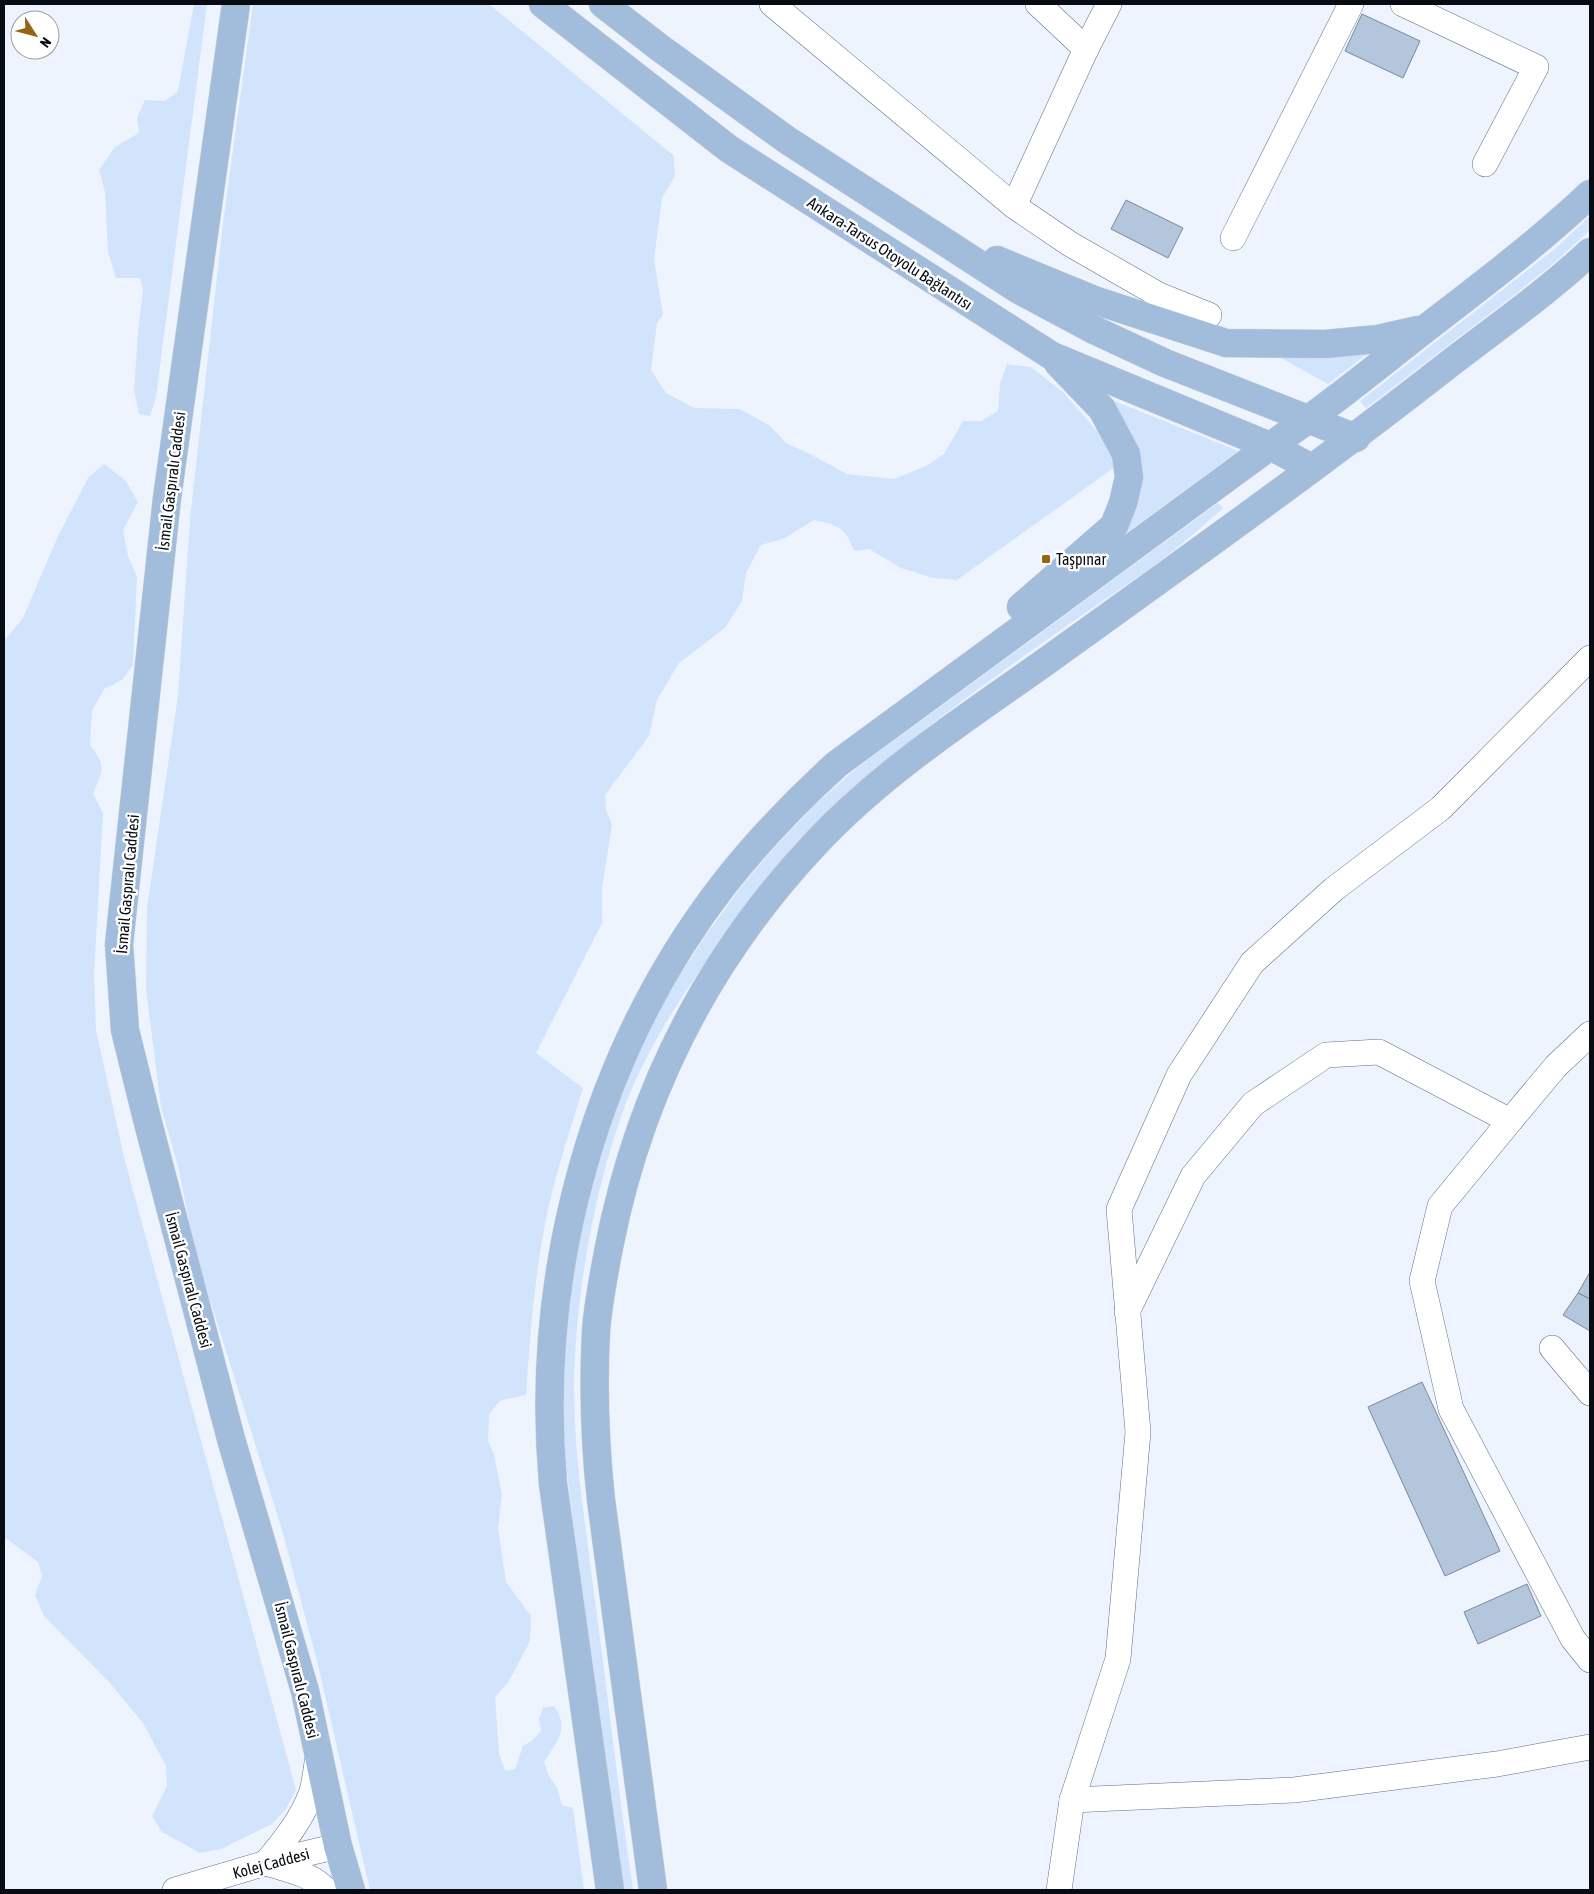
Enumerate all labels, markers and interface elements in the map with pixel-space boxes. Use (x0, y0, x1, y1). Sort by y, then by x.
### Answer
north arrow (10, 10, 60, 60)
text: N (37, 35, 54, 51)
street label: Ankara-Tarsus Otoyolu Bağlantısı (804, 193, 976, 314)
street label: İsmail Gaspıralı Caddesi (154, 410, 189, 552)
place label: Taşpınar (1056, 550, 1106, 569)
marker: Taşpınar (1040, 553, 1052, 565)
street label: İsmail Gaspıralı Caddesi (112, 813, 143, 955)
street label: İsmail Gaspıralı Caddesi (161, 1210, 216, 1350)
street label: İsmail Gaspıralı Caddesi (270, 1600, 323, 1740)
street label: Kolej Caddesi (231, 1844, 312, 1883)

